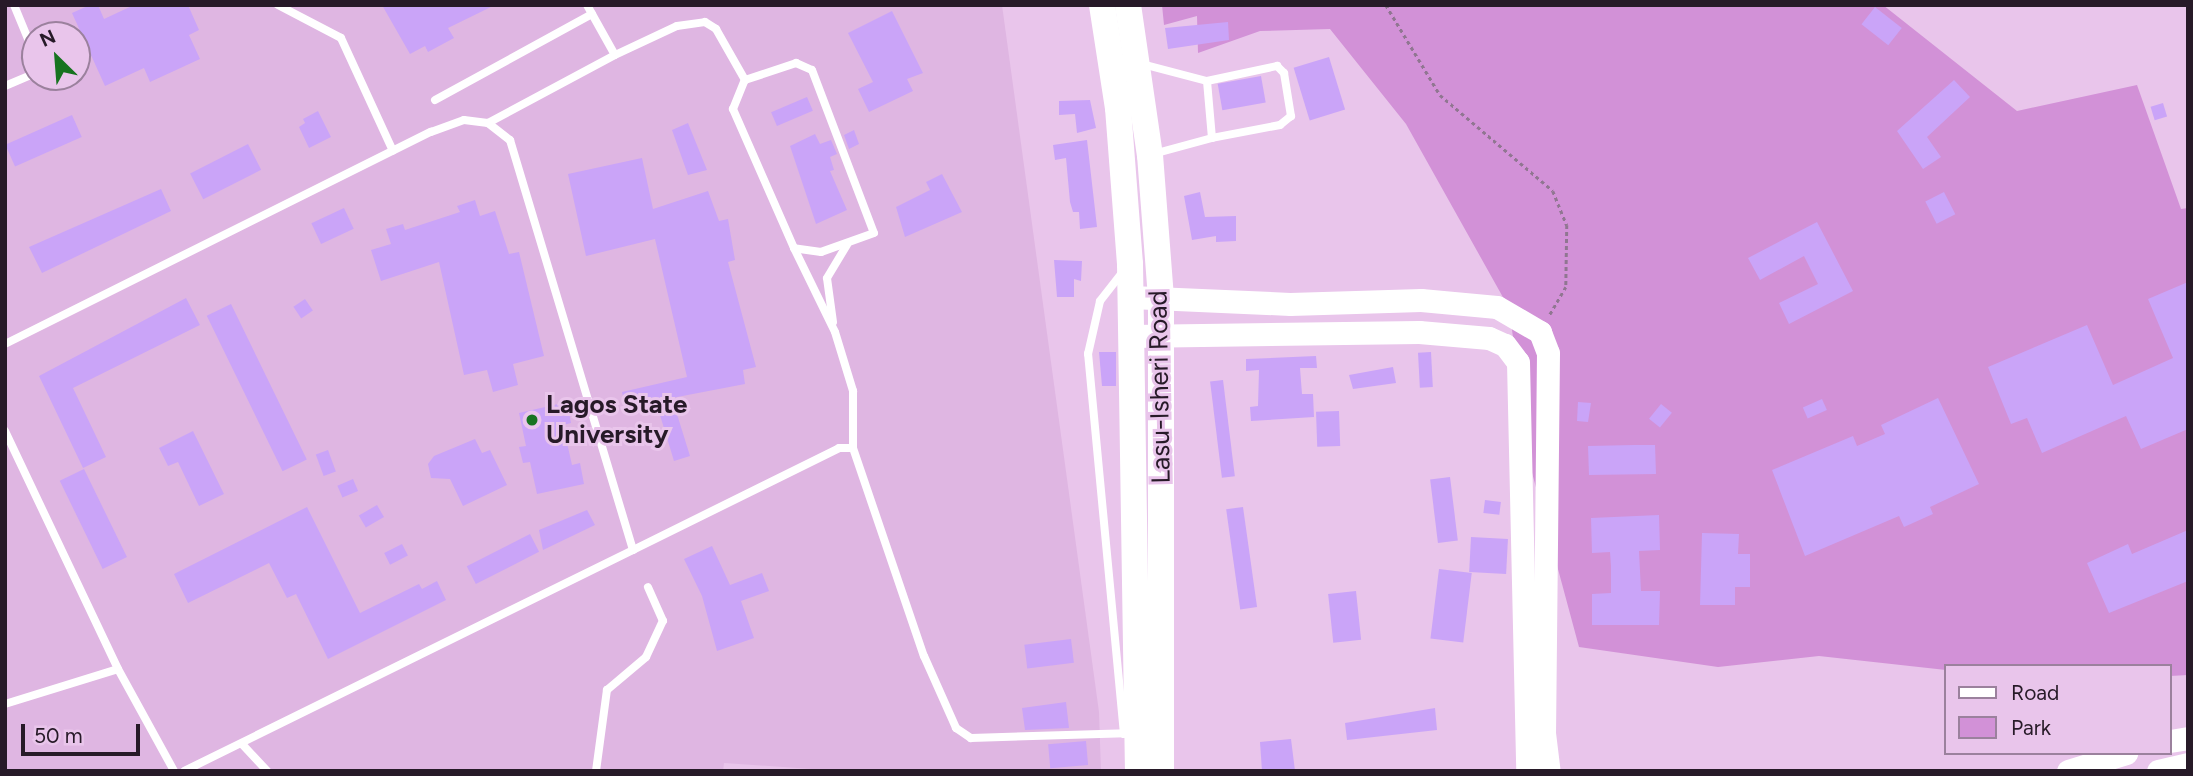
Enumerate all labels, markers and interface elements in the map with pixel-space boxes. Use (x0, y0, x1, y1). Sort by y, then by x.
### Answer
north arrow (21, 21, 91, 91)
text: N (36, 25, 59, 52)
street label: Lasu-Isheri Road (1143, 290, 1177, 484)
place label: Lagos State University (546, 389, 687, 450)
marker: Lagos State University (524, 412, 540, 428)
legend (1944, 664, 2172, 755)
text: Road (2011, 680, 2059, 705)
scale bar (24, 710, 144, 754)
text: Park (2011, 715, 2051, 740)
text: 50 m (34, 723, 83, 748)

